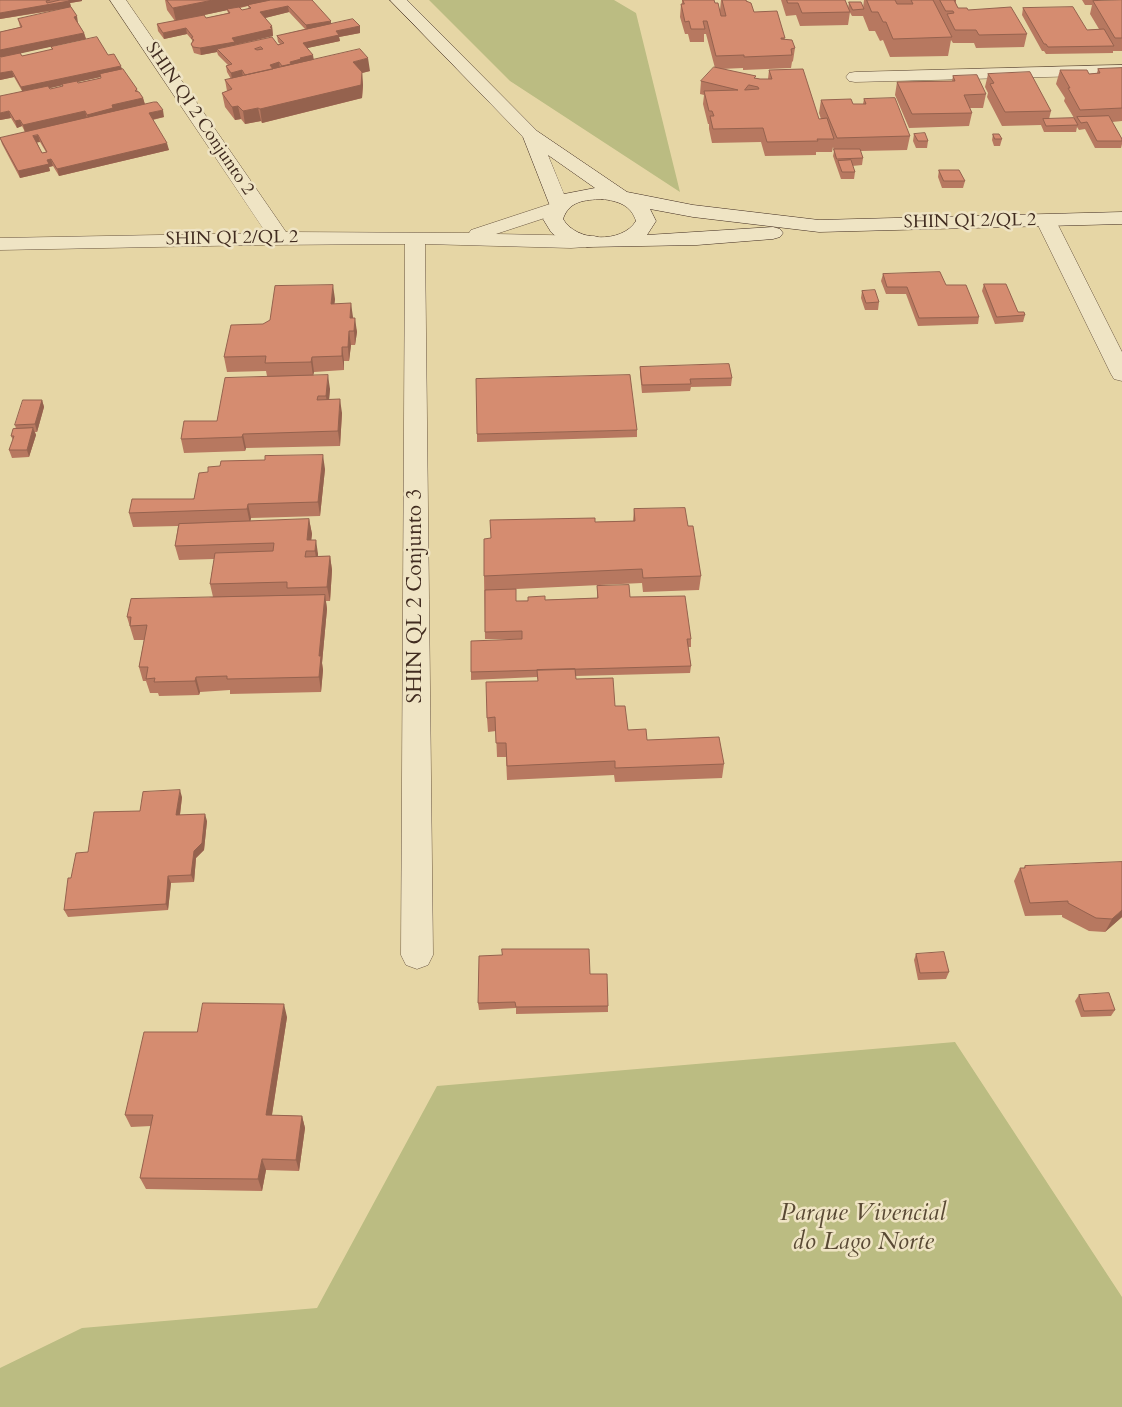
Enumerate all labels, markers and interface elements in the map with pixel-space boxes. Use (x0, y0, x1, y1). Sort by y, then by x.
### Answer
street label: SHIN QI 2 Conjunto 2 (140, 39, 258, 199)
street label: SHIN QI 2/QL 2 (904, 210, 1036, 234)
street label: SHIN QI 2/QL 2 (166, 227, 298, 251)
street label: SHIN QL 2 Conjunto 3 (403, 489, 429, 703)
park label: Parque Vivencial do Lago Norte (780, 1199, 946, 1258)

